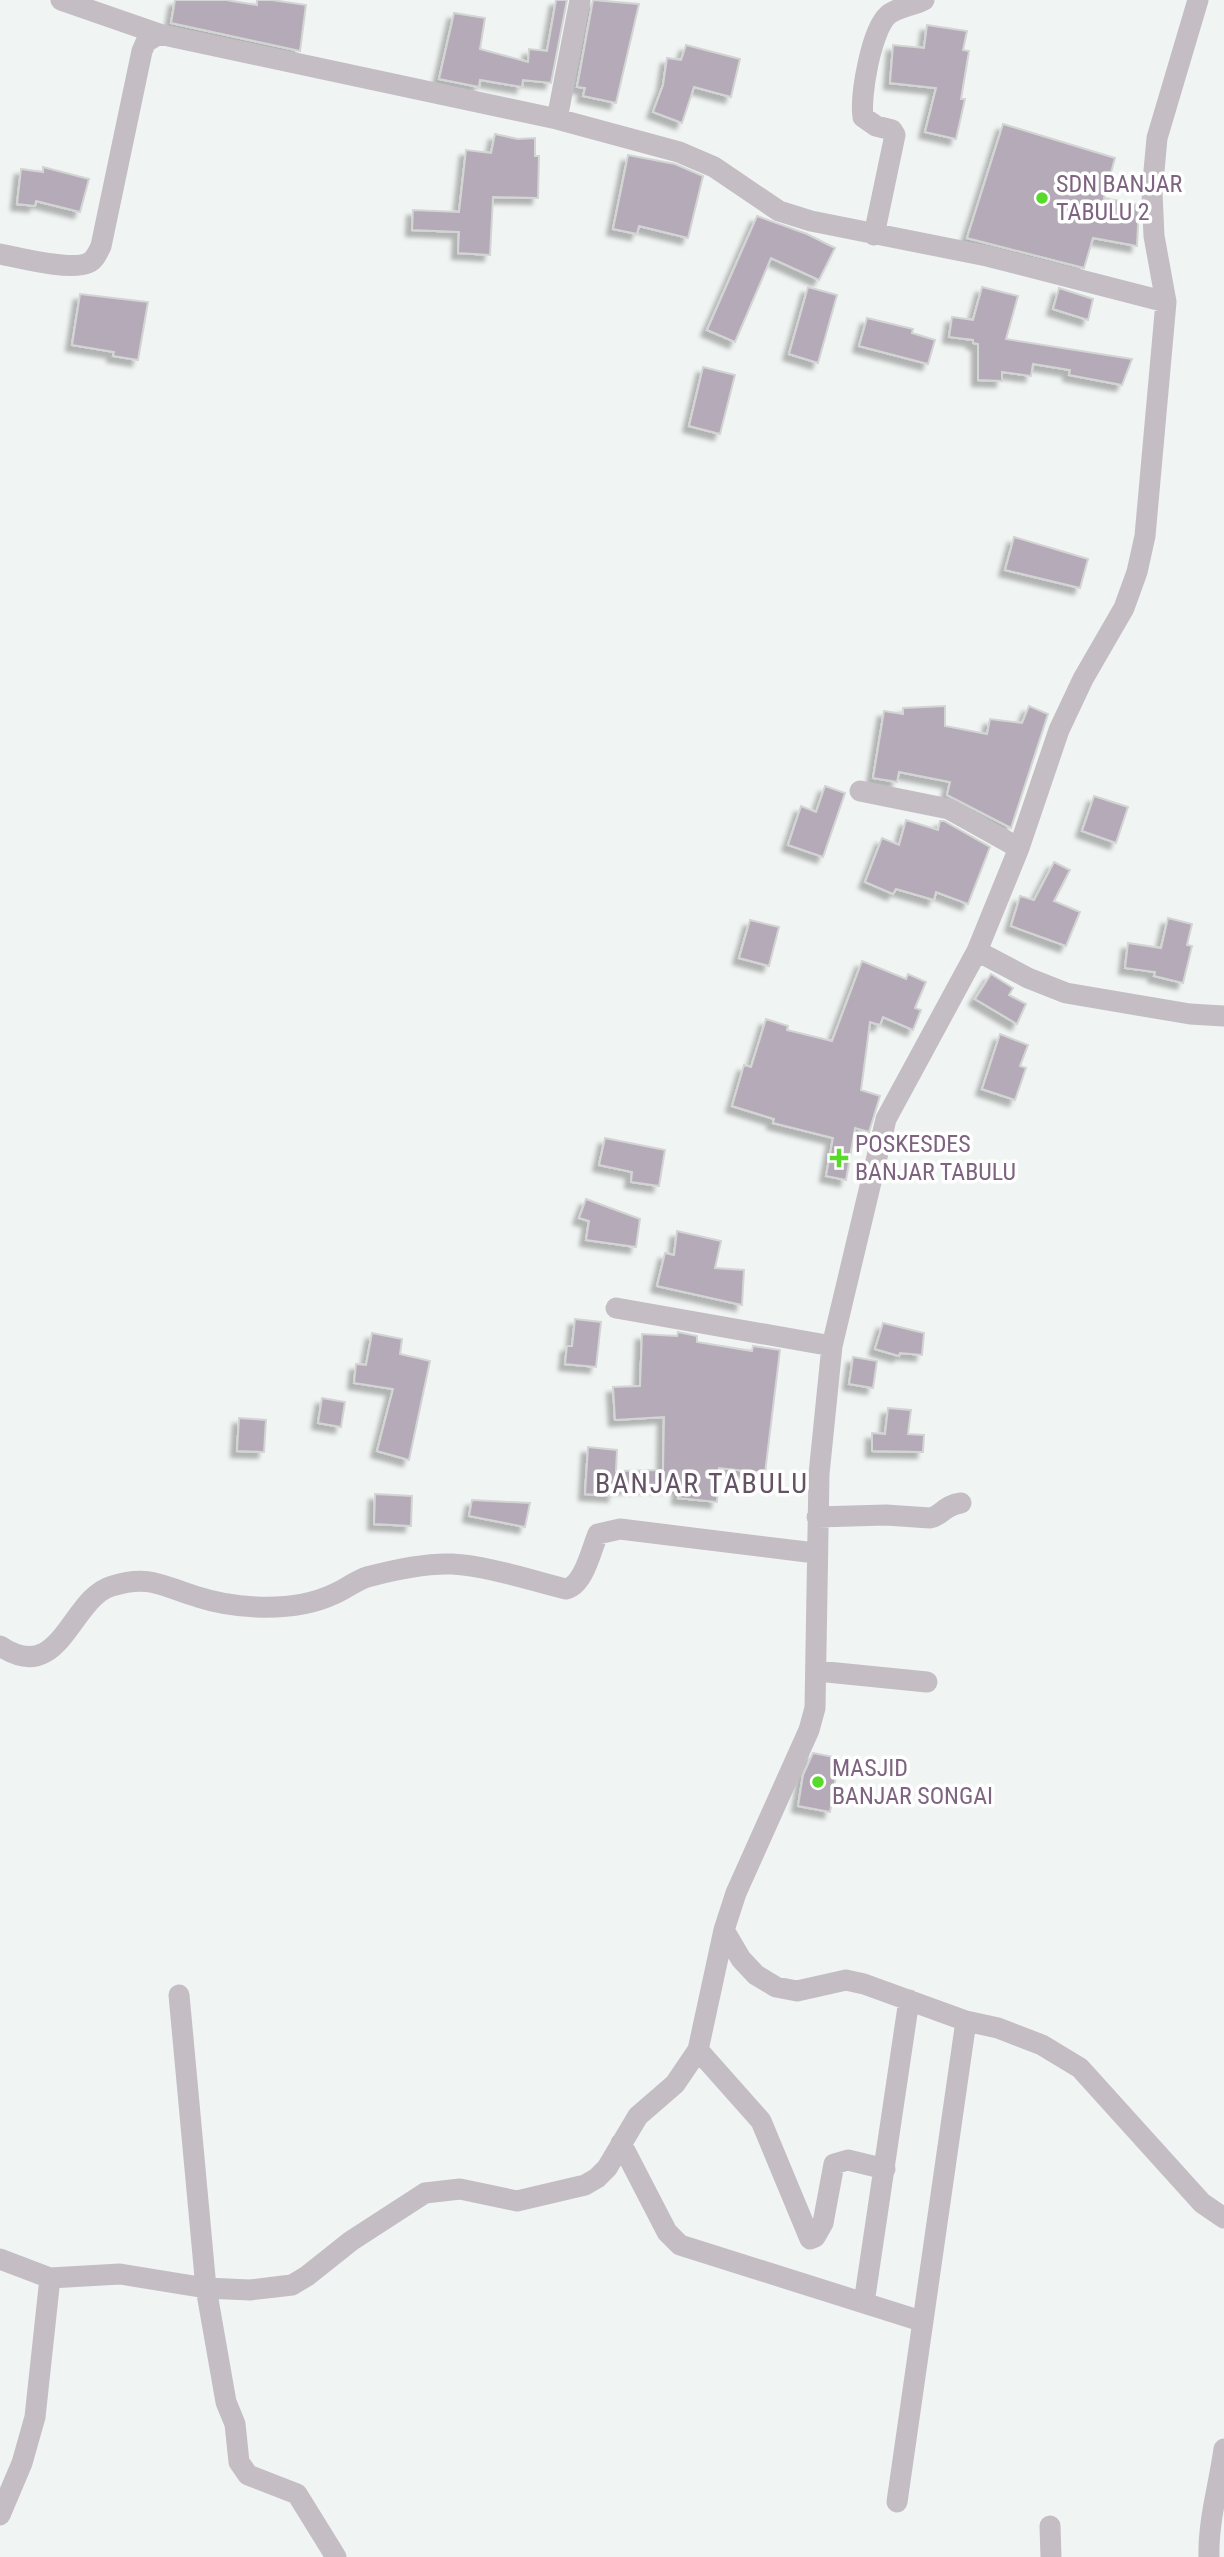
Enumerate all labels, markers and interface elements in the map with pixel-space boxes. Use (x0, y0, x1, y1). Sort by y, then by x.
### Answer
place label: SDN BANJAR TABULU 2 (1056, 170, 1183, 226)
marker: SDN BANJAR TABULU 2 (1034, 190, 1050, 206)
place label: POSKESDES BANJAR TABULU (855, 1130, 1016, 1186)
marker: POSKESDES BANJAR TABULU (829, 1148, 849, 1168)
district label: BANJAR TABULU (595, 1467, 809, 1500)
place label: MASJID BANJAR SONGAI (832, 1754, 993, 1810)
marker: MASJID BANJAR SONGAI (810, 1774, 826, 1790)

